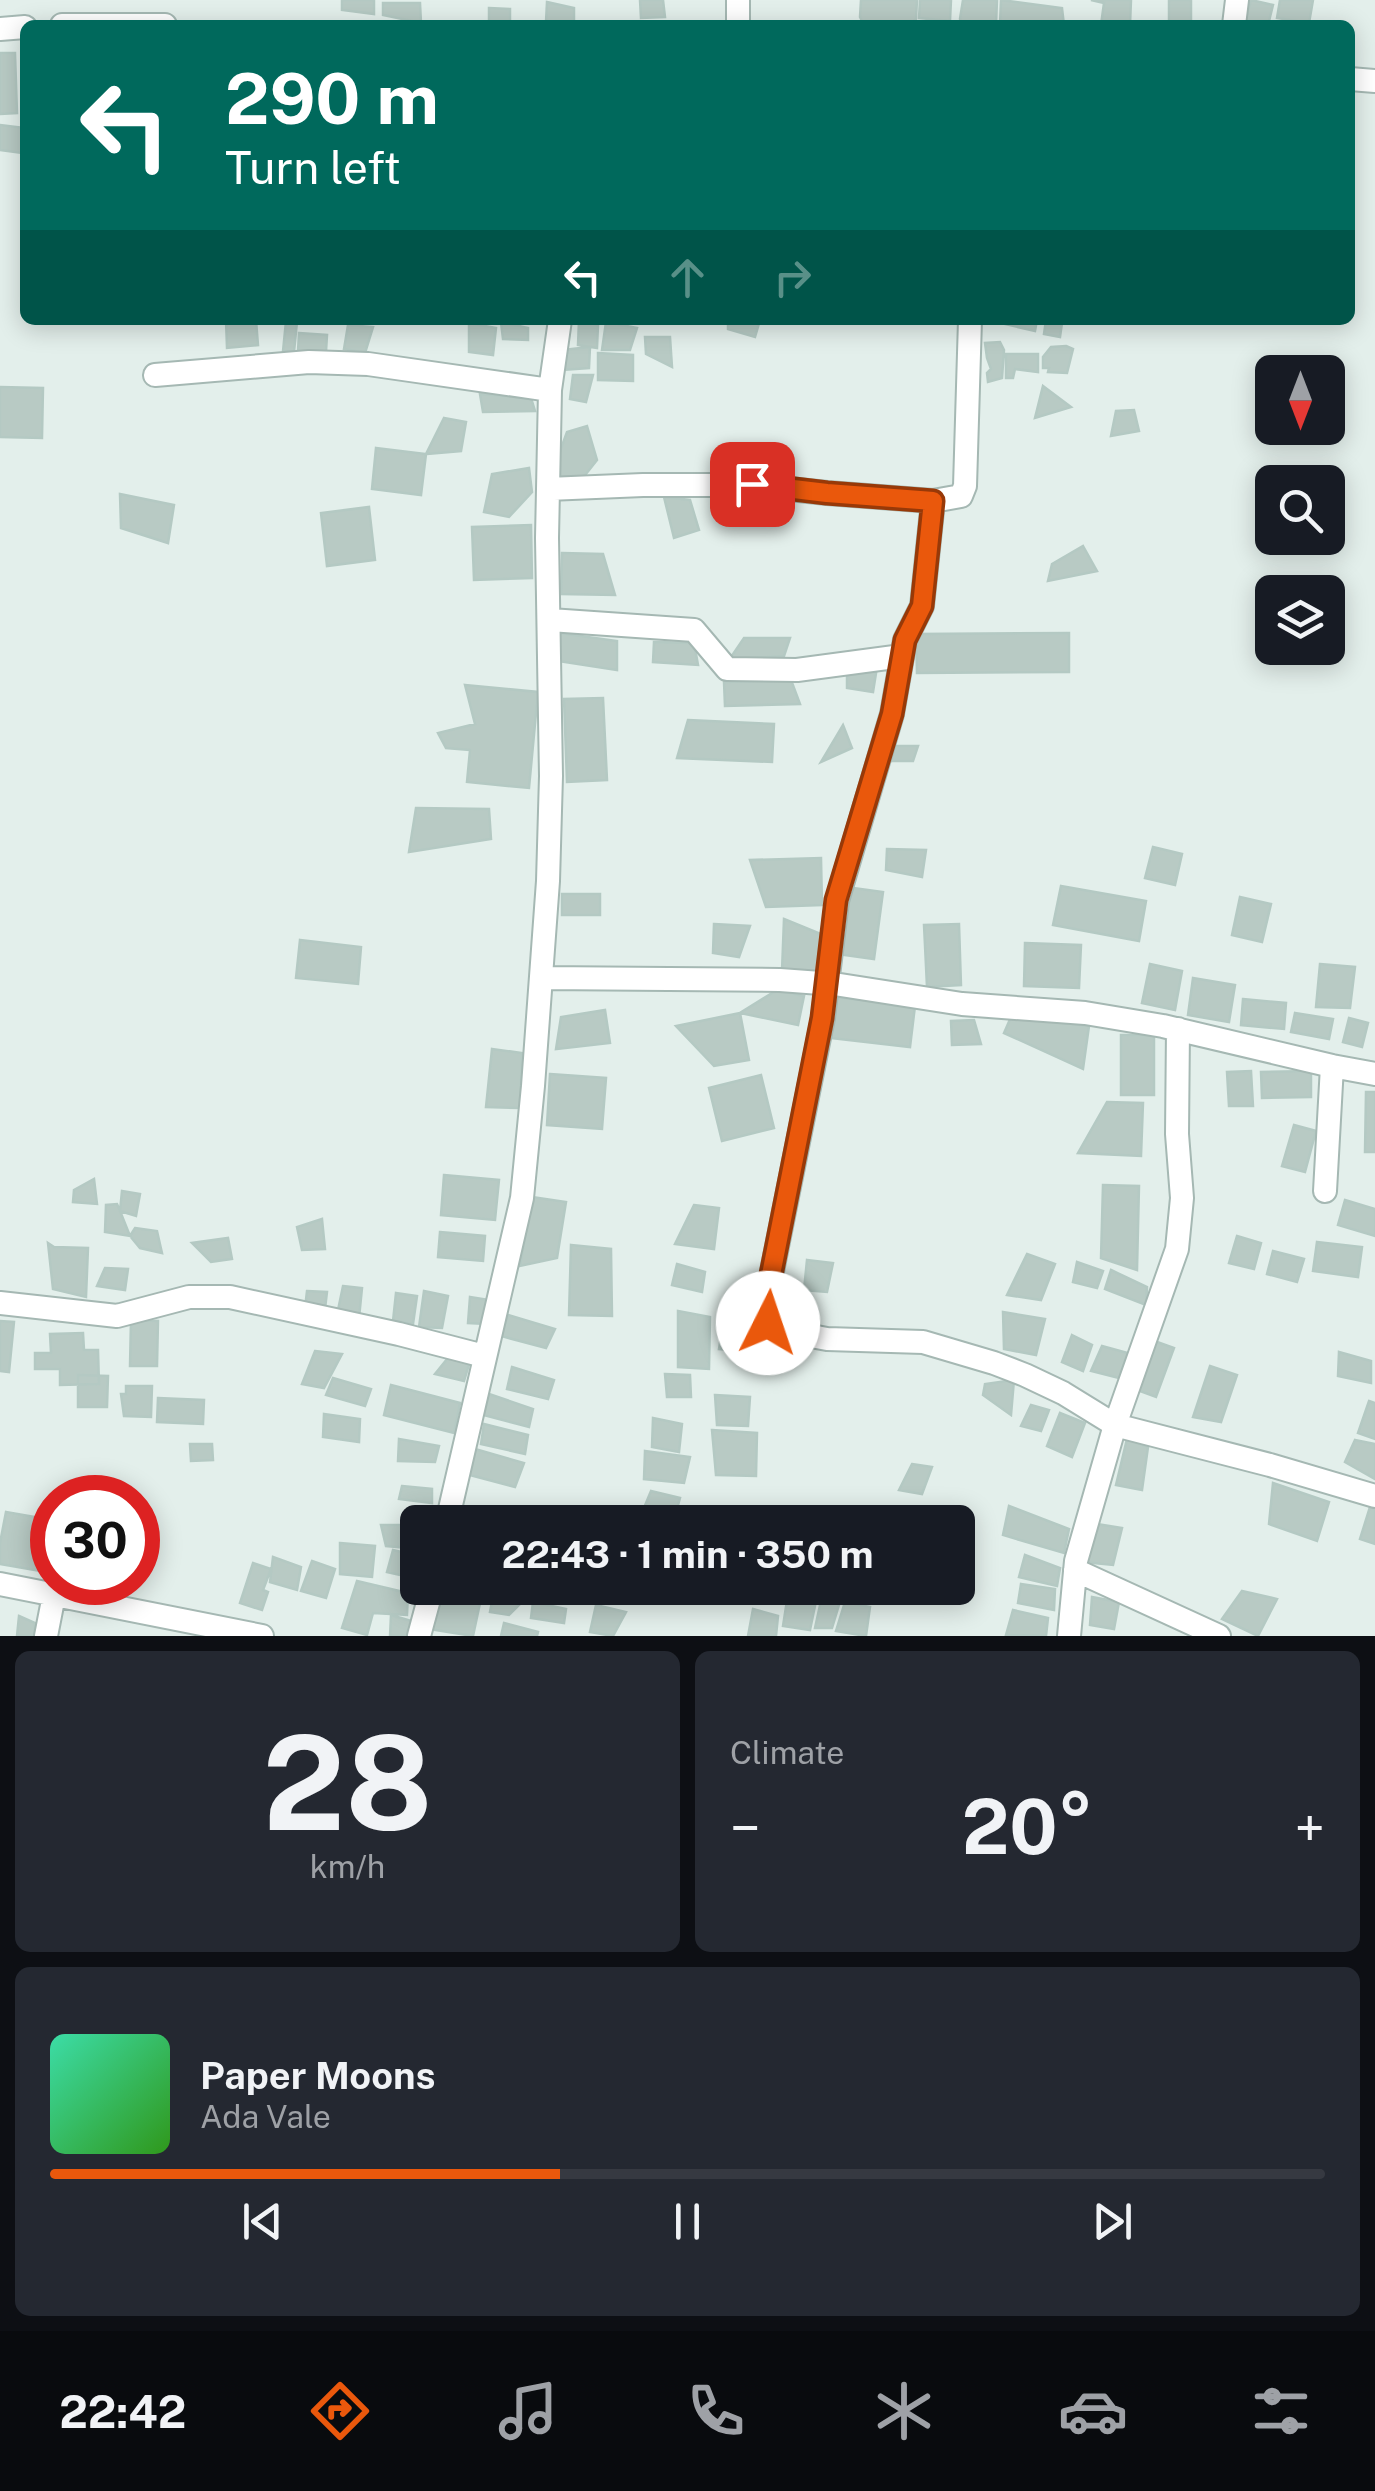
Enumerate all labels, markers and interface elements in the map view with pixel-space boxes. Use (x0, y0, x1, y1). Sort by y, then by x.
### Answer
text: 290 m (225, 57, 439, 140)
icon: left (60, 60, 190, 190)
text: Turn left (225, 141, 401, 194)
icon: left (555, 250, 610, 305)
icon: ahead (660, 250, 715, 305)
icon: right (765, 250, 820, 305)
north arrow (1255, 355, 1345, 445)
map controls (1255, 355, 1345, 665)
pin (710, 442, 795, 527)
icon: arrive (725, 457, 780, 512)
button: search (1255, 465, 1345, 555)
button: layers (1255, 575, 1345, 665)
position arrow (716, 1271, 820, 1375)
speed limit sign: 30 (30, 1475, 160, 1605)
text: 22:43 · 1 min · 350 m (502, 1532, 873, 1577)
text: 28 (263, 1707, 432, 1859)
text: Climate (730, 1734, 844, 1771)
text: 20° (962, 1783, 1093, 1871)
text: − (730, 1796, 761, 1860)
text: + (1294, 1796, 1325, 1860)
text: km/h (310, 1848, 385, 1885)
text: Paper Moons (200, 2053, 435, 2098)
text: Ada Vale (200, 2098, 331, 2135)
icon: previous (235, 2194, 290, 2249)
icon: pause (660, 2194, 715, 2249)
icon: next (1085, 2194, 1140, 2249)
icon: directions (305, 2376, 375, 2446)
icon: music (493, 2376, 563, 2446)
icon: phone (681, 2376, 751, 2446)
icon: climate (869, 2376, 939, 2446)
icon: car (1058, 2376, 1128, 2446)
icon: filters (1246, 2376, 1316, 2446)
text: 22:42 (59, 2385, 186, 2438)

